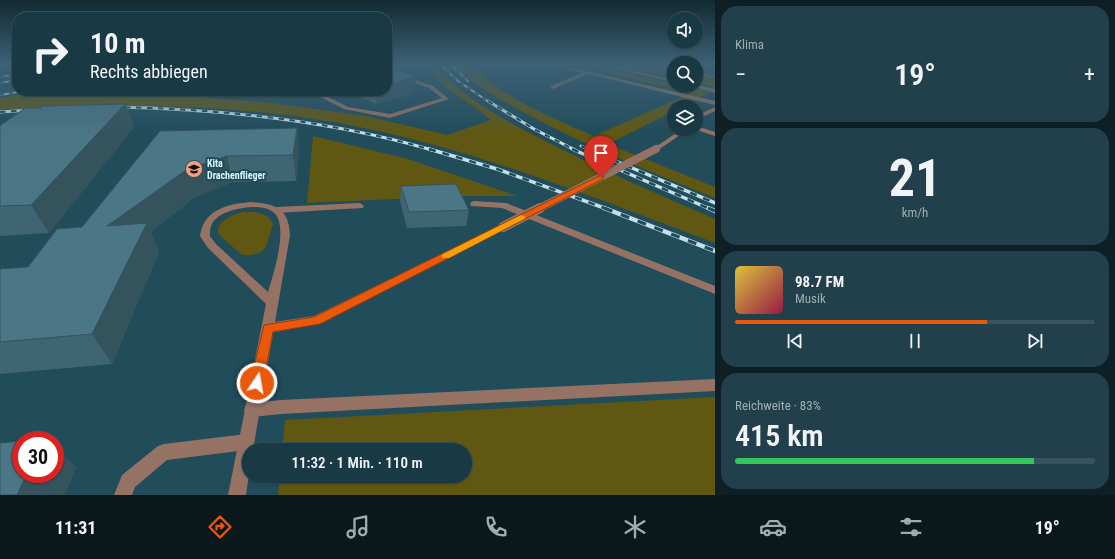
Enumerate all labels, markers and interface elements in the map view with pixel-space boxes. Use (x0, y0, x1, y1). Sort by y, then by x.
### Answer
map controls (667, 12, 703, 136)
button: sound (667, 12, 703, 48)
text: 10 m (90, 27, 146, 60)
icon: right (24, 28, 76, 80)
text: Klima (735, 37, 764, 52)
button: search (667, 56, 703, 92)
text: 19° (894, 57, 936, 92)
text: Rechts abbiegen (90, 61, 208, 82)
text: − (735, 62, 746, 87)
text: + (1084, 62, 1095, 87)
button: layers (667, 100, 703, 136)
pin (584, 136, 618, 177)
icon: arrive (590, 142, 612, 164)
text: 21 (889, 148, 941, 209)
place label: Kita Drachenflieger (207, 158, 266, 181)
school or university icon: Kita Drachenflieger (184, 159, 204, 179)
text: km/h (902, 205, 928, 220)
text: 98.7 FM (795, 273, 844, 291)
text: Musik (795, 291, 826, 306)
icon: previous (784, 330, 806, 352)
icon: pause (904, 330, 926, 352)
icon: next (1024, 330, 1046, 352)
position arrow (236, 362, 278, 404)
text: Reichweite · 83% (735, 398, 821, 413)
text: 415 km (735, 418, 824, 453)
speed limit sign: 30 (12, 431, 64, 483)
text: 11:32 · 1 Min. · 110 m (291, 454, 423, 472)
icon: directions (206, 513, 234, 541)
icon: music (344, 513, 372, 541)
icon: phone (482, 513, 510, 541)
icon: climate (621, 513, 649, 541)
icon: car (759, 513, 787, 541)
icon: filters (897, 513, 925, 541)
text: 11:31 (55, 517, 96, 538)
text: 19° (1035, 517, 1060, 538)

